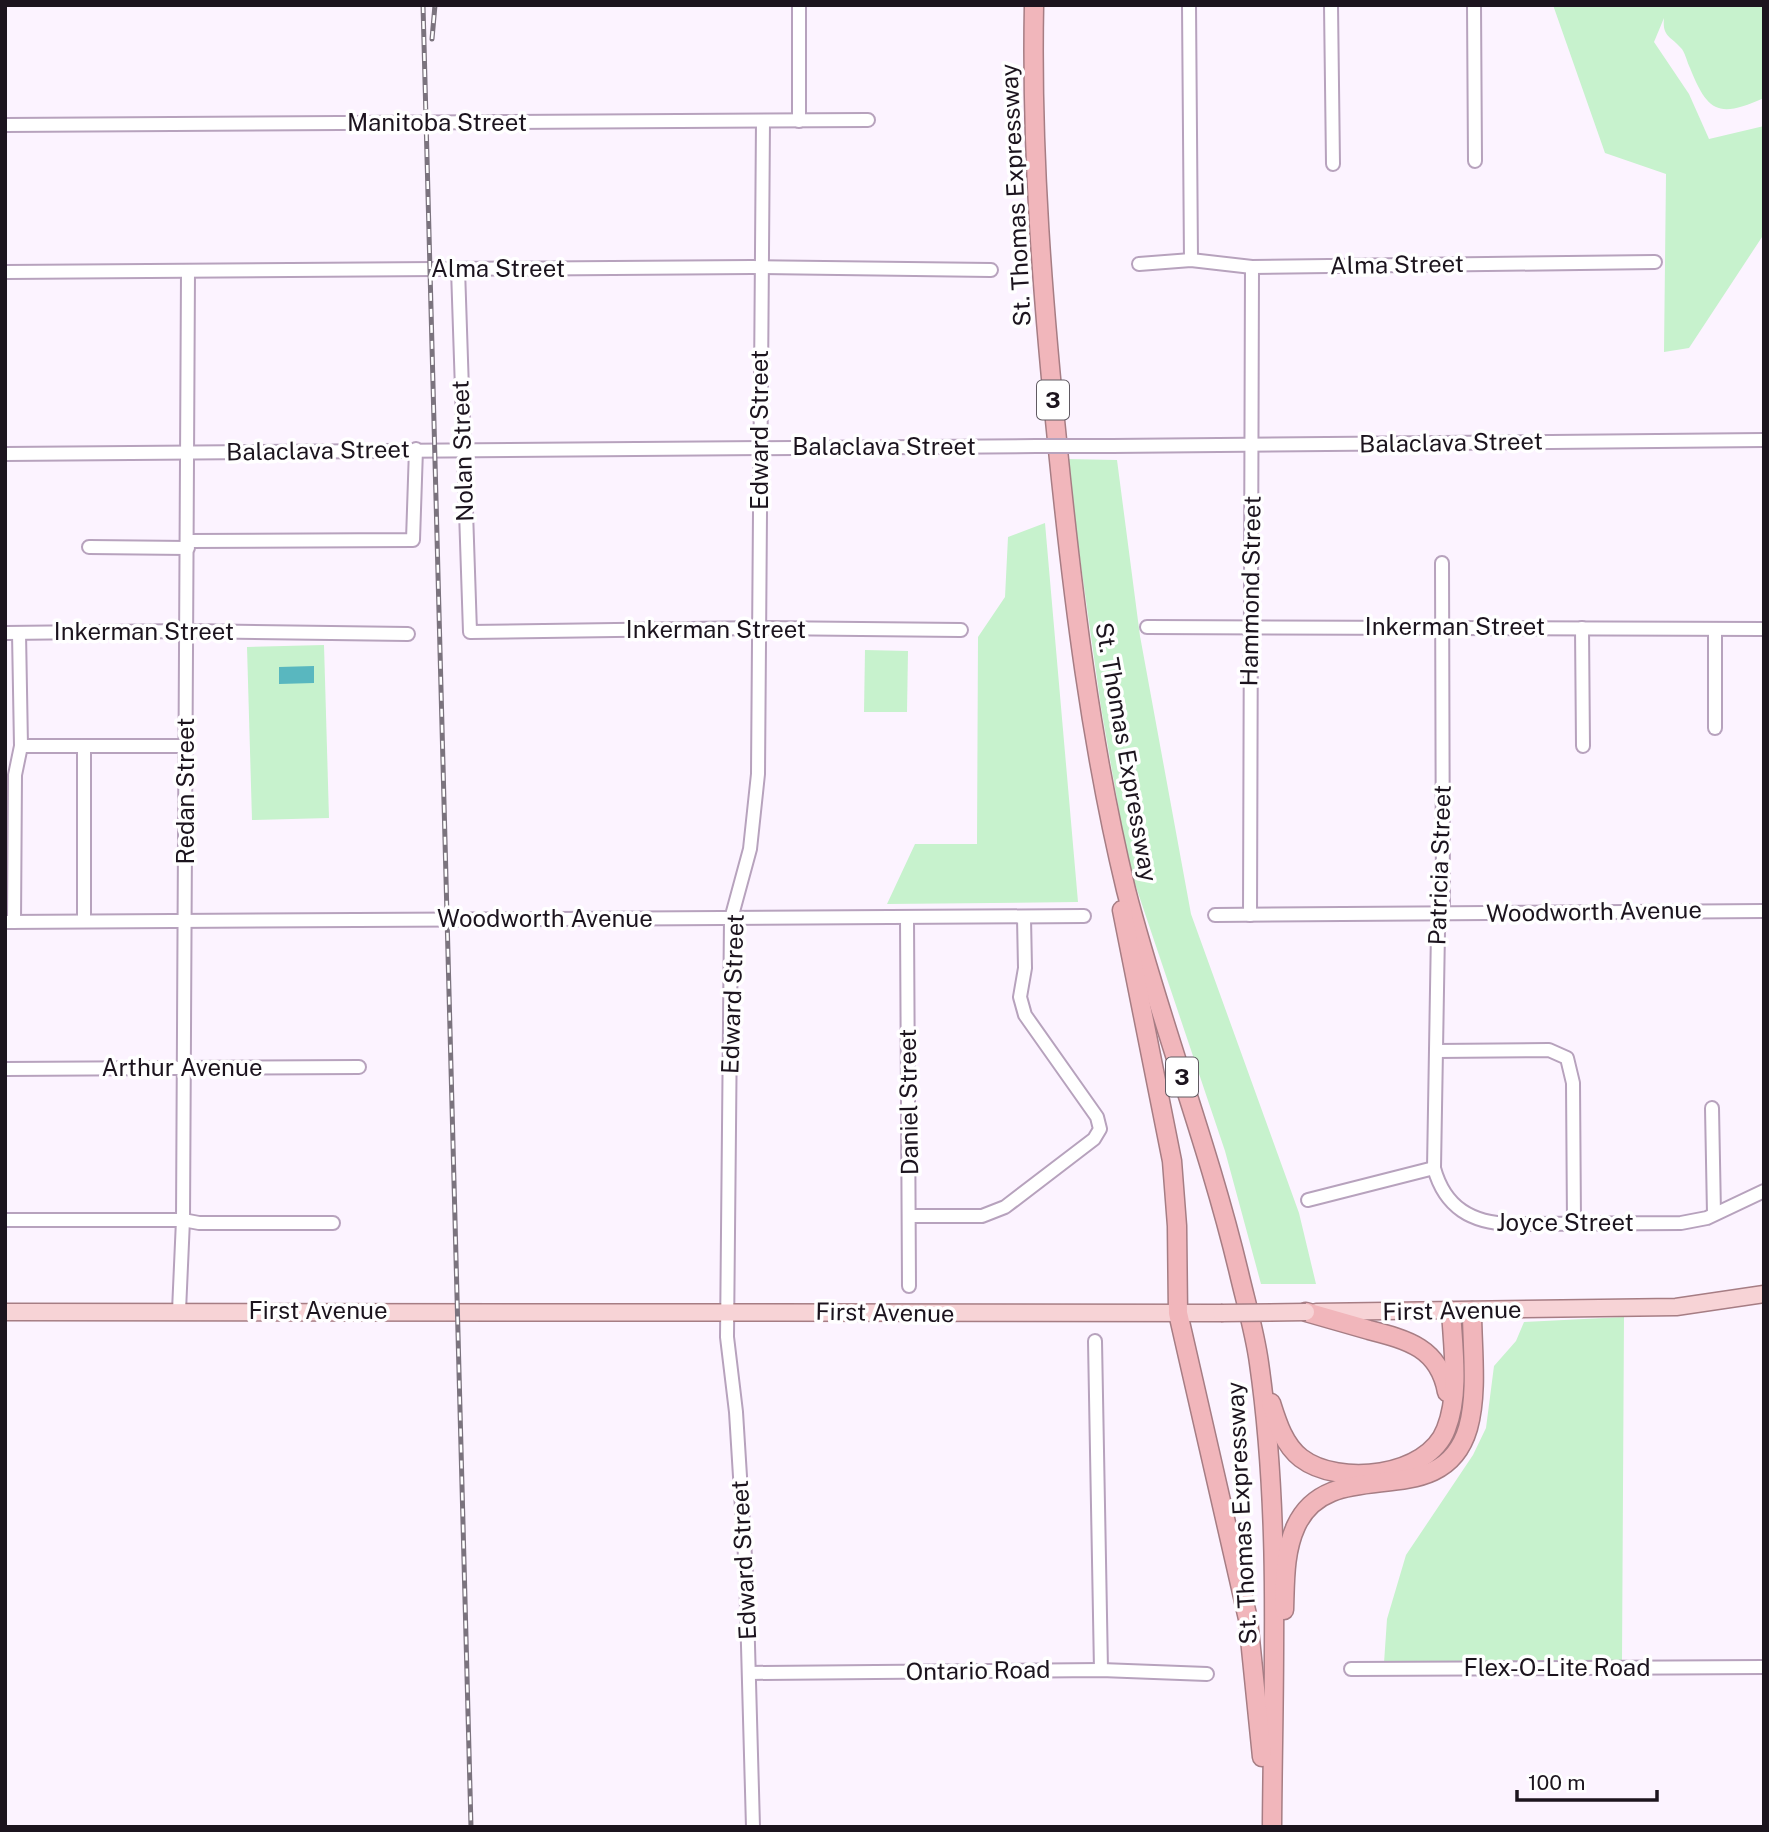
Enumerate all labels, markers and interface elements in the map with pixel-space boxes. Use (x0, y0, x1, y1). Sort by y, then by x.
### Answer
street label: St. Thomas Expressway (994, 63, 1036, 327)
street label: Manitoba Street (347, 108, 527, 136)
street label: Alma Street (1330, 249, 1464, 279)
street label: Alma Street (431, 254, 565, 282)
street label: Edward Street (745, 350, 773, 510)
street label: Nolan Street (446, 380, 478, 522)
road number: 3 (1037, 380, 1069, 420)
street label: Balaclava Street (1359, 426, 1543, 458)
street label: Balaclava Street (792, 432, 976, 460)
street label: Balaclava Street (226, 434, 410, 466)
street label: Hammond Street (1234, 495, 1266, 687)
street label: Inkerman Street (1365, 612, 1545, 640)
street label: Inkerman Street (626, 615, 806, 643)
street label: Inkerman Street (54, 617, 234, 645)
street label: St. Thomas Expressway (1090, 620, 1164, 884)
street label: Redan Street (171, 718, 199, 864)
street label: Patricia Street (1422, 784, 1456, 946)
street label: Woodworth Avenue (1486, 895, 1702, 927)
street label: Woodworth Avenue (437, 904, 653, 932)
street label: Edward Street (715, 913, 749, 1075)
street label: Daniel Street (893, 1029, 923, 1176)
street label: Arthur Avenue (102, 1053, 262, 1081)
road number: 3 (1166, 1058, 1198, 1096)
street label: Joyce Street (1496, 1208, 1634, 1236)
street label: First Avenue (1382, 1295, 1522, 1325)
street label: First Avenue (248, 1296, 388, 1324)
street label: First Avenue (815, 1297, 955, 1327)
street label: St. Thomas Expressway (1220, 1381, 1262, 1645)
street label: Edward Street (725, 1479, 761, 1641)
street label: Flex-O-Lite Road (1464, 1653, 1650, 1681)
street label: Ontario Road (905, 1655, 1051, 1685)
scale bar (1517, 1758, 1657, 1802)
text: 100 m (1528, 1770, 1585, 1795)

